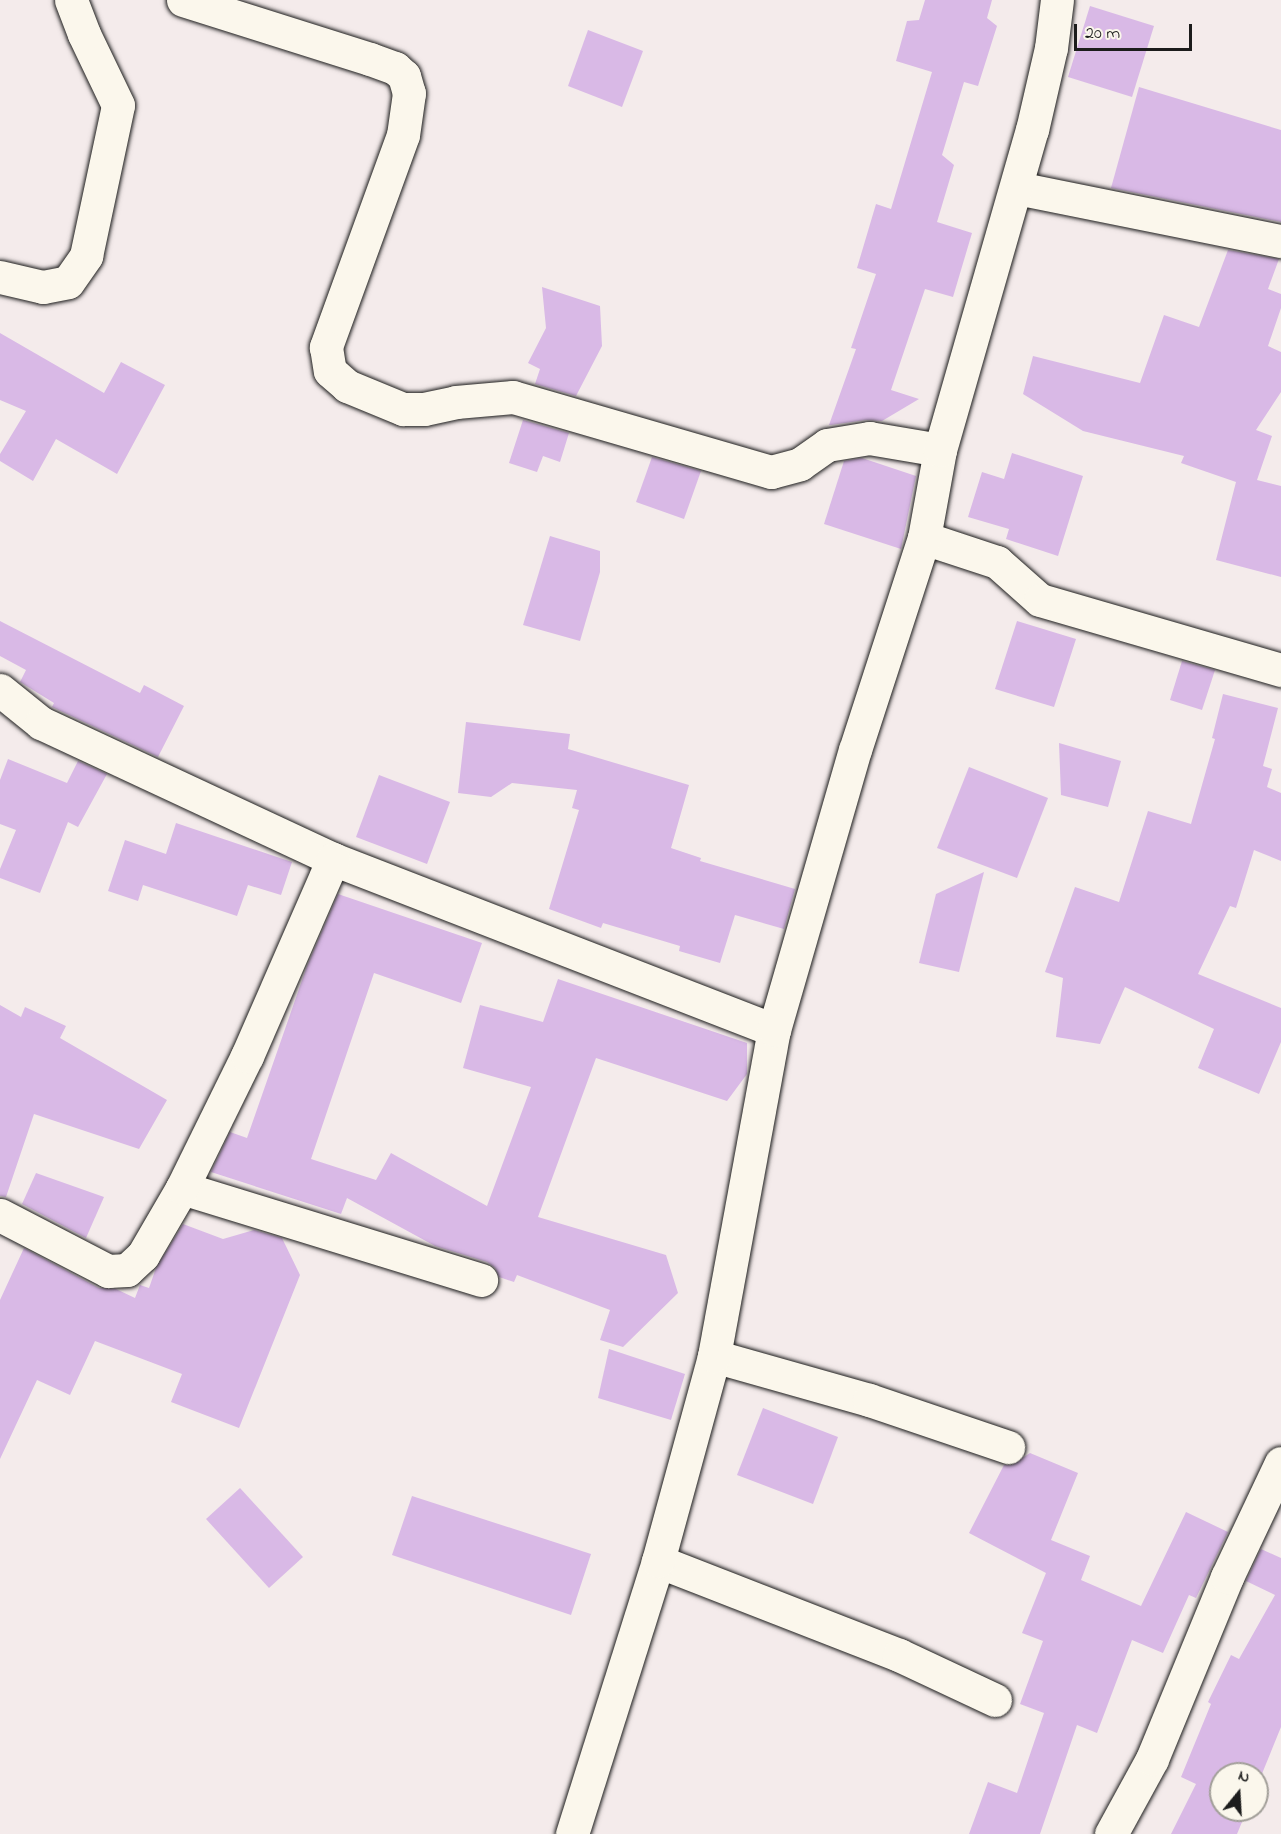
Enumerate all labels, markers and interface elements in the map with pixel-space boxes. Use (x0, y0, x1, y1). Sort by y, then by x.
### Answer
scale bar (1077, 12, 1196, 50)
text: 20 m (1085, 21, 1120, 47)
north arrow (1209, 1762, 1269, 1822)
text: N (1235, 1764, 1253, 1790)

